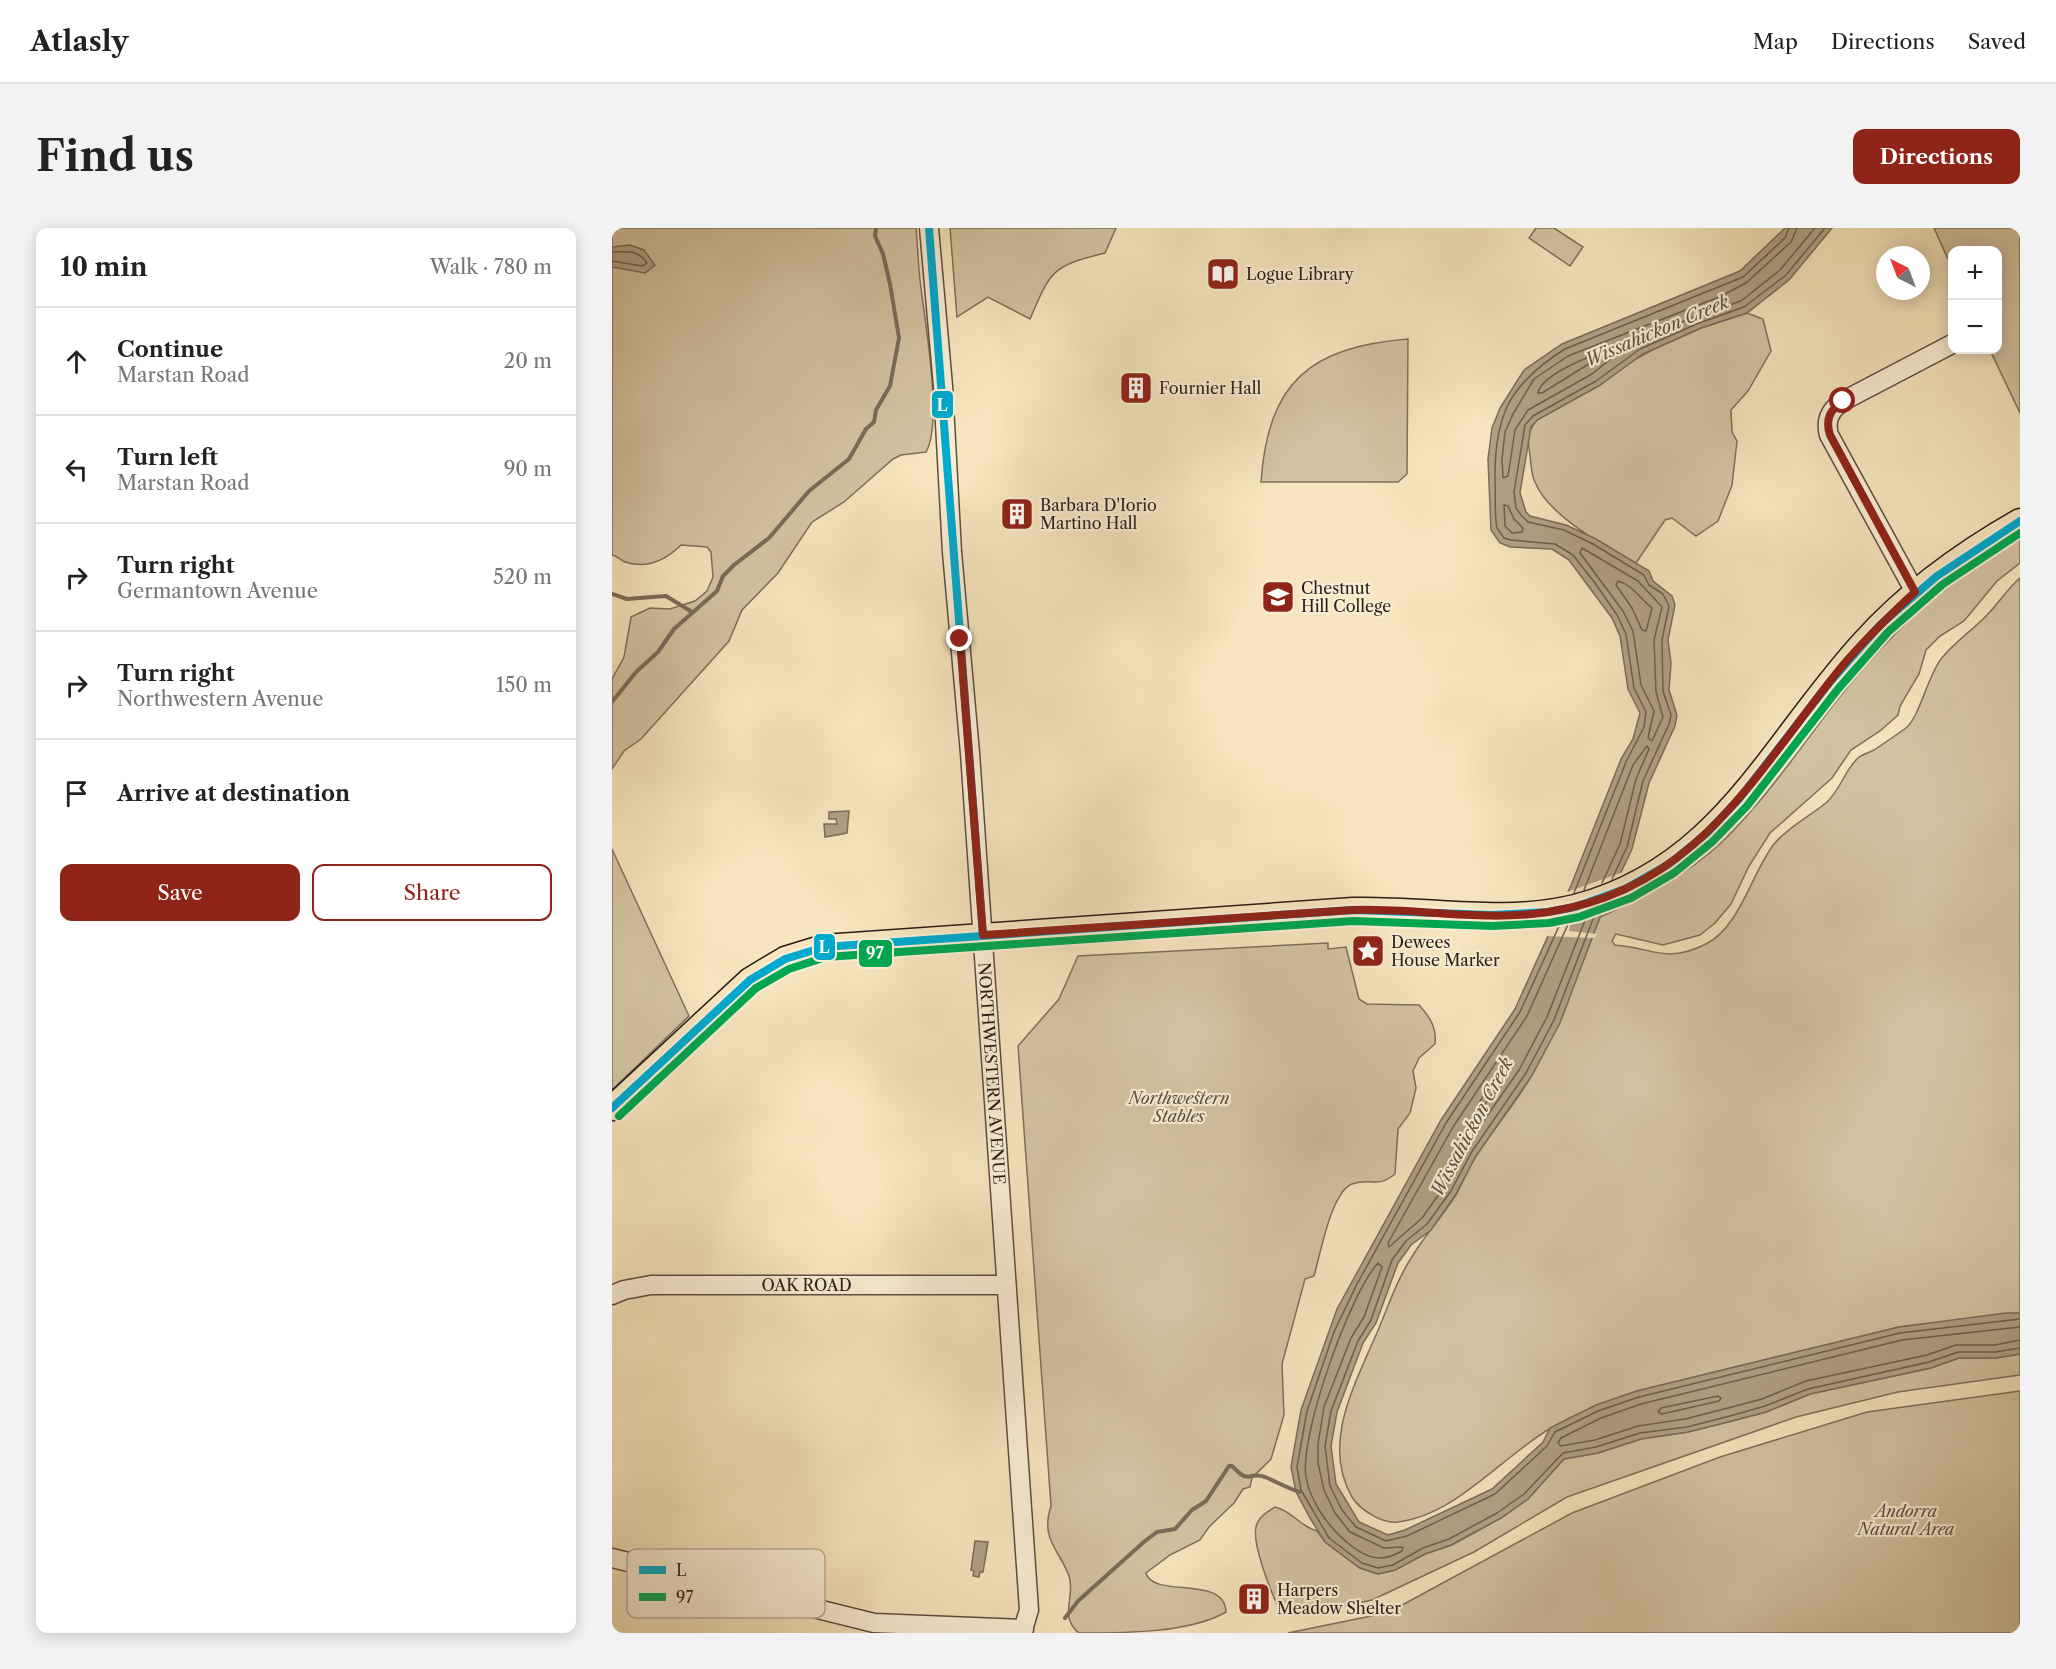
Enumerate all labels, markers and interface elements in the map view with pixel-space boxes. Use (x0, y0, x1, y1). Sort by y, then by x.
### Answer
text: Atlasly (30, 24, 129, 58)
text: Map (1753, 29, 1798, 54)
text: Directions (1831, 29, 1935, 54)
text: Saved (1968, 29, 2026, 54)
button: Directions (1853, 129, 2020, 184)
text: Find us (36, 130, 194, 182)
north arrow (1876, 246, 1930, 300)
map controls (1948, 246, 2002, 354)
button: + (1948, 246, 2002, 300)
text: 10 min (60, 251, 148, 283)
text: Walk · 780 m (430, 255, 552, 279)
library icon: Logue Library (1205, 256, 1241, 292)
place label: Logue Library (1246, 264, 1355, 284)
water label: Wissahickon Creek (1582, 290, 1733, 371)
button: − (1948, 300, 2002, 354)
text: Continue (117, 336, 223, 363)
icon: ahead (60, 345, 93, 378)
text: 20 m (504, 349, 552, 373)
text: Marstan Road (117, 363, 250, 387)
building icon: Fournier Hall (1118, 370, 1154, 406)
place label: Fournier Hall (1159, 378, 1261, 398)
route start (1829, 387, 1855, 413)
line badge: L (931, 390, 954, 419)
text: L (936, 395, 948, 415)
text: Turn left (117, 444, 218, 471)
icon: left (60, 453, 93, 486)
text: 90 m (504, 457, 552, 481)
text: Marstan Road (117, 471, 250, 495)
place label: Barbara D'Iorio Martino Hall (1040, 495, 1157, 533)
building icon: Barbara D'Iorio Martino Hall (999, 496, 1035, 532)
text: Turn right (117, 552, 235, 579)
icon: right (60, 561, 93, 594)
text: 520 m (493, 565, 552, 589)
place label: Chestnut Hill College (1301, 578, 1391, 616)
text: Germantown Avenue (117, 579, 318, 603)
school or university icon: Chestnut Hill College (1260, 579, 1296, 615)
route end (946, 625, 972, 651)
text: Turn right (117, 660, 235, 687)
icon: right (60, 669, 93, 702)
text: 150 m (496, 673, 552, 697)
text: Northwestern Avenue (117, 687, 323, 711)
icon: arrive (60, 777, 93, 810)
text: Arrive at destination (117, 780, 350, 807)
button: Save (60, 864, 300, 921)
button: Share (312, 864, 552, 921)
place label: Dewees House Marker (1391, 932, 1500, 970)
line badge: L (813, 933, 836, 961)
place icon: Dewees House Marker (1350, 933, 1386, 969)
text: L (818, 937, 830, 957)
line badge: 97 (858, 939, 893, 968)
text: 97 (866, 943, 885, 963)
street label: NORTHWESTERN AVENUE (974, 962, 1010, 1185)
water label: Wissahickon Creek (1426, 1053, 1518, 1200)
park label: Northwestern Stables (1126, 1088, 1230, 1126)
street label: OAK ROAD (761, 1275, 852, 1295)
park label: Andorra Natural Area (1856, 1501, 1955, 1539)
legend (627, 1549, 825, 1618)
text: L (676, 1560, 687, 1580)
place label: Harpers Meadow Shelter (1277, 1580, 1401, 1618)
building icon: Harpers Meadow Shelter (1236, 1581, 1272, 1617)
text: 97 (676, 1587, 693, 1607)

